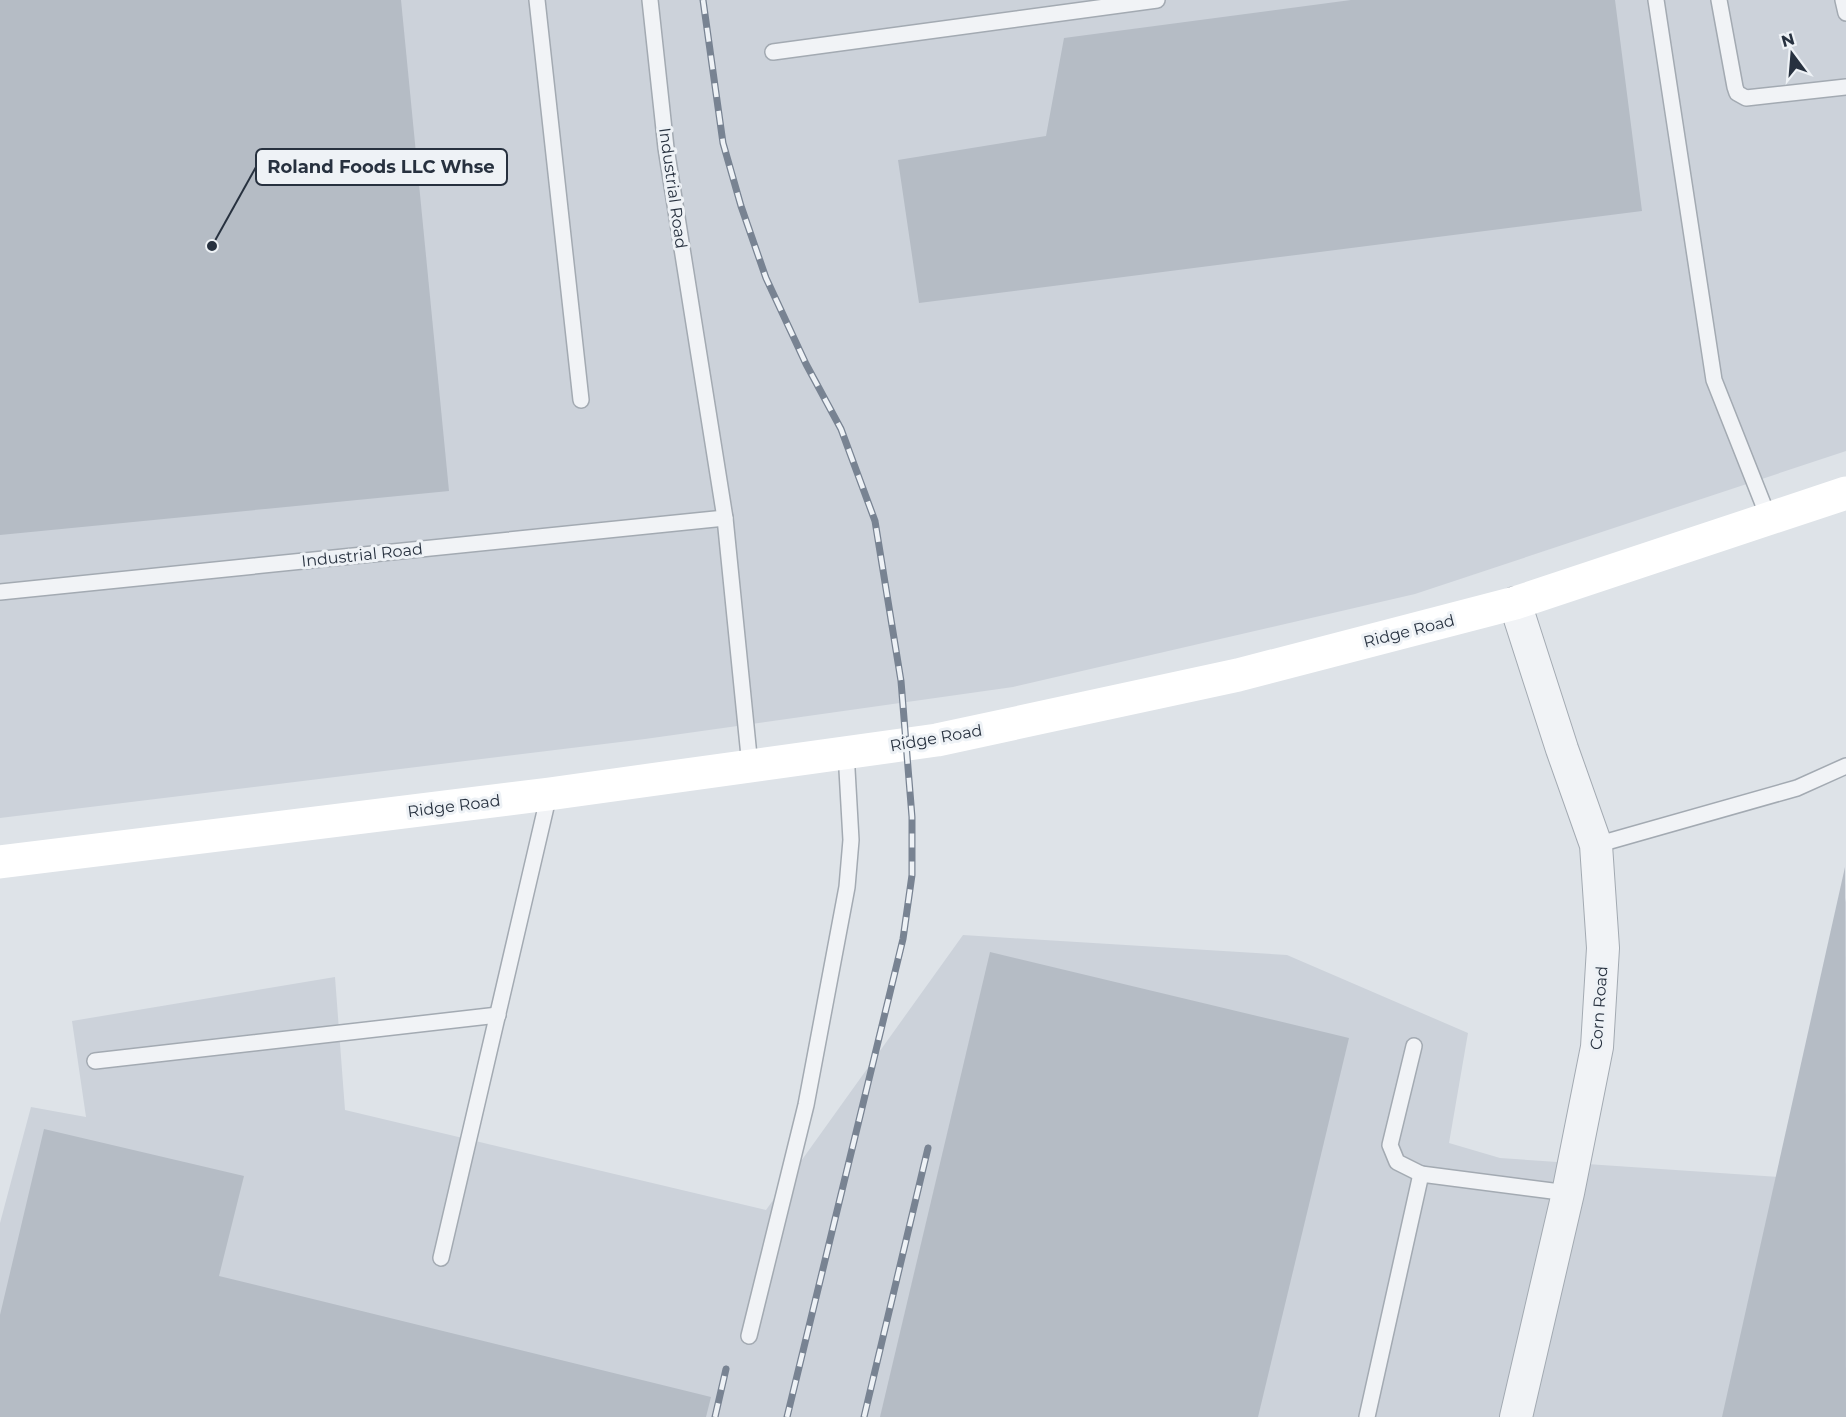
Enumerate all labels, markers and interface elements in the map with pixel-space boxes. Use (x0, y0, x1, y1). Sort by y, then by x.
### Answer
north arrow (1762, 24, 1822, 84)
text: N (1779, 29, 1797, 51)
street label: Industrial Road (655, 126, 691, 250)
callout: Roland Foods LLC Whse (256, 149, 507, 185)
text: Roland Foods LLC Whse (267, 156, 495, 178)
street label: Industrial Road (300, 539, 424, 571)
street label: Ridge Road (1361, 610, 1457, 652)
street label: Ridge Road (888, 721, 984, 755)
street label: Ridge Road (407, 791, 501, 821)
street label: Corn Road (1587, 965, 1611, 1051)

